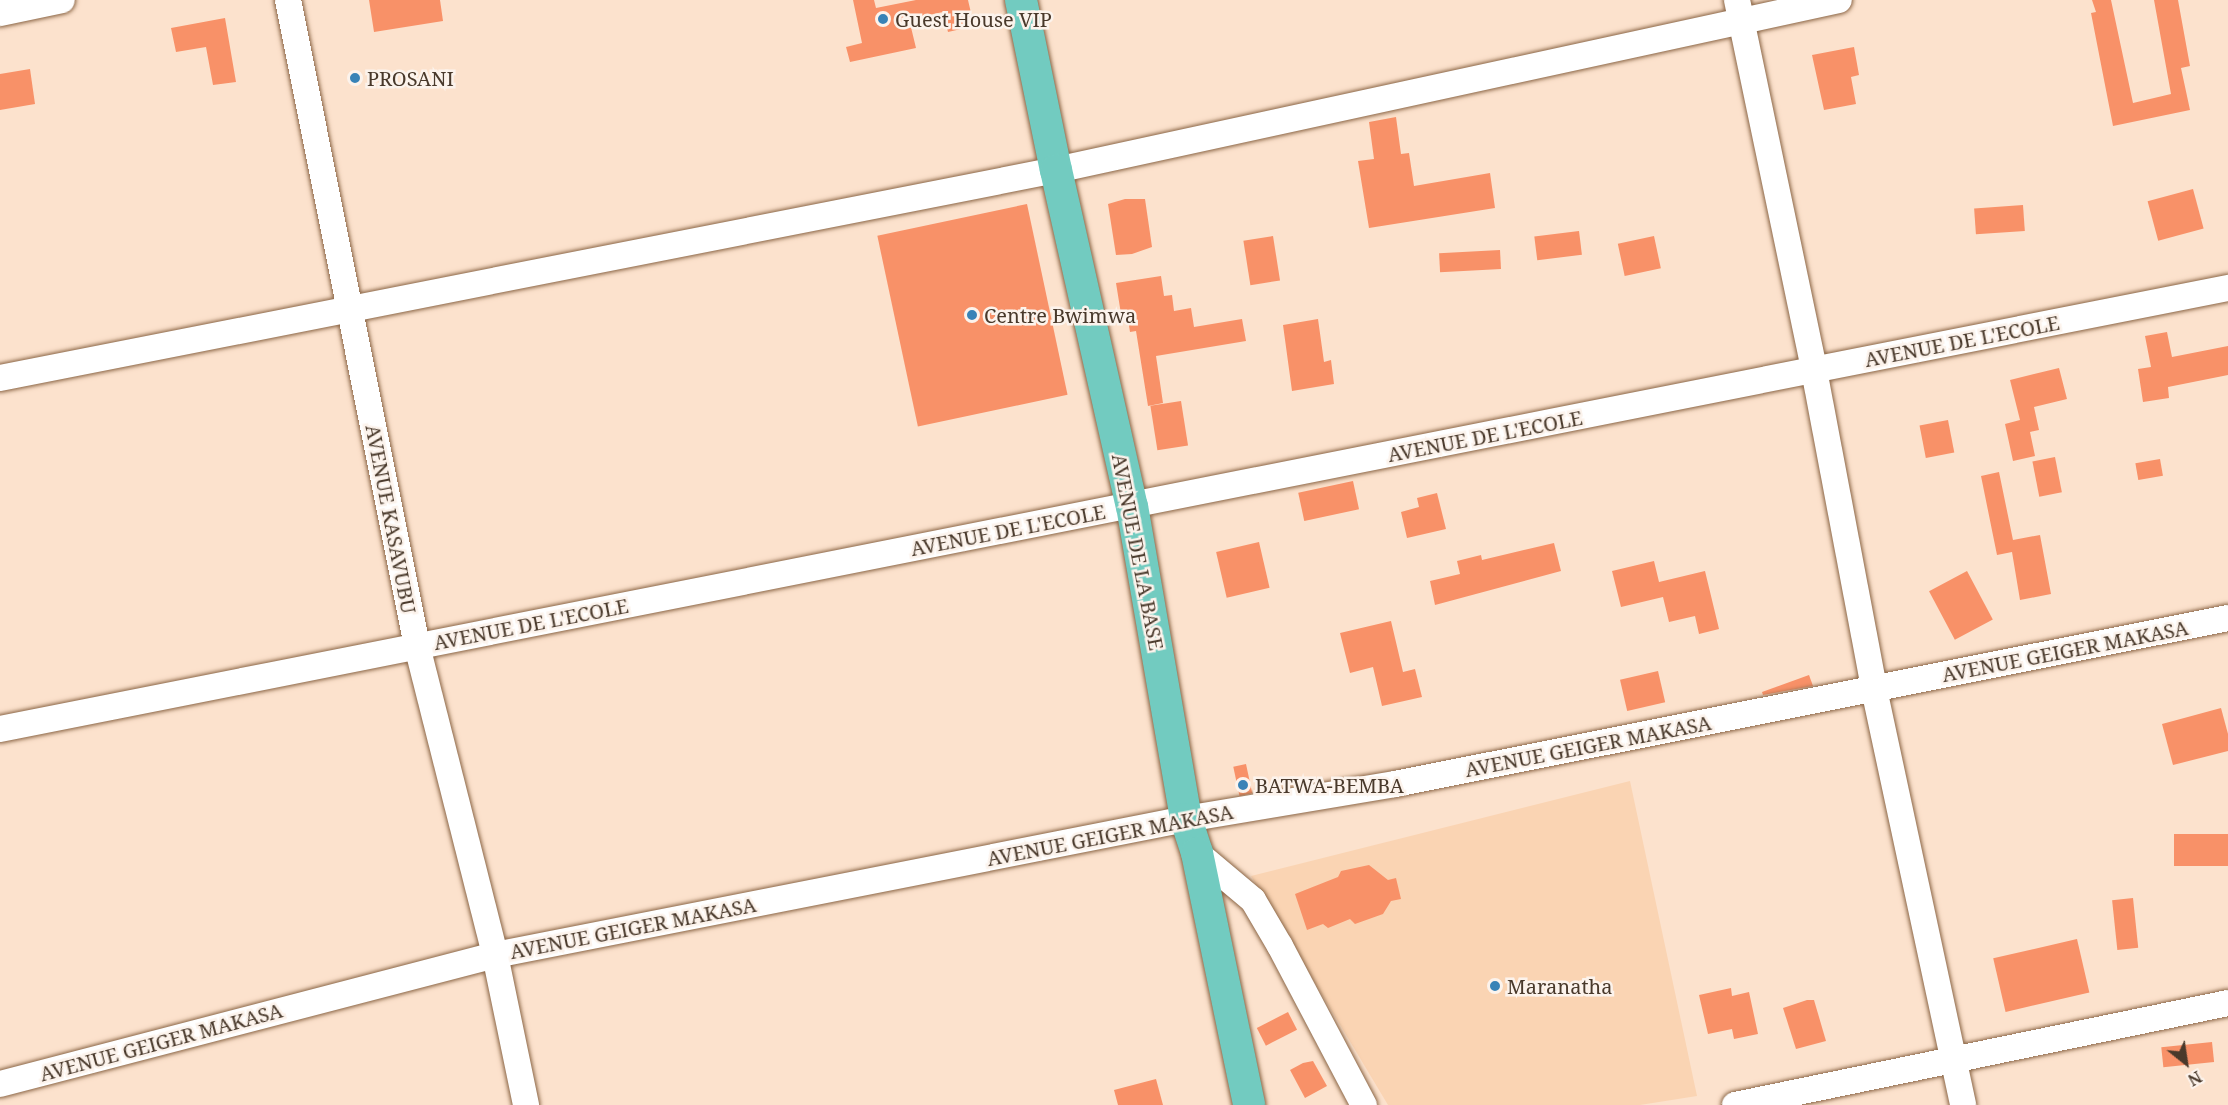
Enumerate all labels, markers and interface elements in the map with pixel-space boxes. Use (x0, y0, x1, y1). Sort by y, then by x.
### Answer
place label: Guest House VIP (895, 7, 1052, 31)
marker: Guest House VIP (876, 12, 890, 26)
place label: PROSANI (367, 66, 454, 90)
marker: PROSANI (348, 71, 362, 85)
place label: Centre Bwimwa (984, 303, 1136, 327)
marker: Centre Bwimwa (965, 308, 979, 322)
street label: AVENUE DE L'ECOLE (1862, 310, 2062, 372)
street label: AVENUE DE L'ECOLE (1385, 405, 1585, 467)
street label: AVENUE KASAVUBU (361, 422, 421, 616)
street label: AVENUE DE LA BASE (1107, 452, 1169, 652)
street label: AVENUE DE L'ECOLE (908, 499, 1108, 561)
street label: AVENUE DE L'ECOLE (431, 593, 631, 655)
street label: AVENUE GEIGER MAKASA (1940, 615, 2190, 687)
street label: AVENUE GEIGER MAKASA (1463, 710, 1713, 782)
place label: BATWA-BEMBA (1255, 773, 1404, 797)
marker: BATWA-BEMBA (1236, 778, 1250, 792)
street label: AVENUE GEIGER MAKASA (985, 799, 1235, 871)
street label: AVENUE GEIGER MAKASA (508, 892, 758, 964)
place label: Maranatha (1507, 974, 1612, 998)
marker: Maranatha (1488, 979, 1502, 993)
street label: AVENUE GEIGER MAKASA (37, 998, 285, 1086)
north arrow (2156, 1033, 2216, 1093)
text: N (2184, 1066, 2206, 1091)

